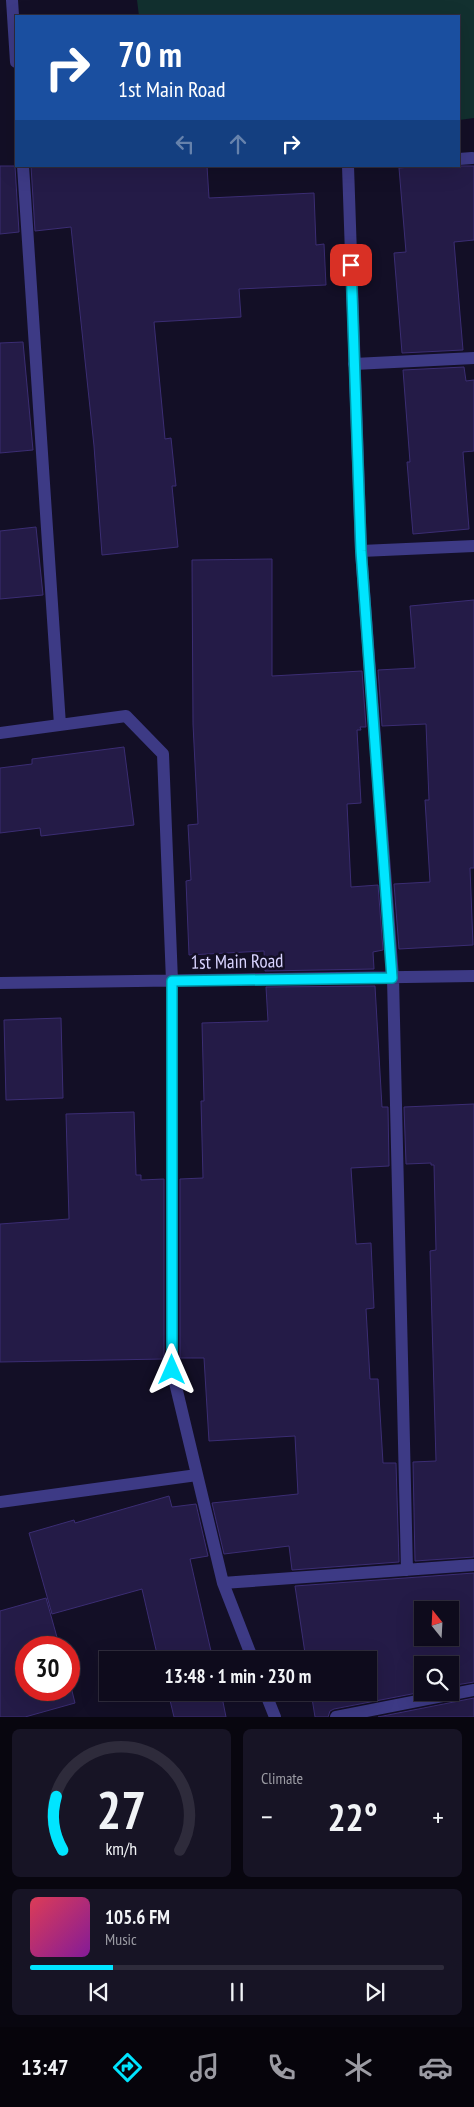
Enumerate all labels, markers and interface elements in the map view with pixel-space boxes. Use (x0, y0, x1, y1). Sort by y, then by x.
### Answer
text: 70 m (118, 31, 182, 77)
icon: right (35, 35, 100, 100)
text: 1st Main Road (118, 75, 226, 103)
icon: left (171, 130, 199, 158)
icon: ahead (224, 130, 252, 158)
icon: right (277, 130, 305, 158)
pin (330, 244, 372, 286)
icon: arrive (337, 251, 365, 279)
street label: 1st Main Road (190, 948, 284, 974)
position arrow (145, 1343, 197, 1395)
north arrow (414, 1601, 459, 1646)
map controls (414, 1601, 459, 1701)
speed limit sign: 30 (15, 1636, 80, 1701)
button: search (414, 1656, 459, 1701)
text: 13:48 · 1 min · 230 m (165, 1664, 311, 1688)
text: Climate (261, 1768, 303, 1788)
text: 27 (97, 1776, 146, 1843)
text: 22° (327, 1792, 378, 1841)
text: − (261, 1798, 273, 1835)
text: + (432, 1798, 444, 1835)
text: km/h (106, 1837, 137, 1860)
text: 105.6 FM (105, 1905, 170, 1929)
text: Music (105, 1929, 137, 1949)
icon: previous (85, 1978, 113, 2006)
icon: pause (223, 1978, 251, 2006)
icon: next (361, 1978, 389, 2006)
icon: directions (110, 2050, 145, 2085)
icon: music (187, 2050, 222, 2085)
icon: phone (264, 2050, 299, 2085)
icon: climate (341, 2050, 376, 2085)
icon: car (418, 2050, 453, 2085)
text: 13:47 (21, 2053, 69, 2081)

